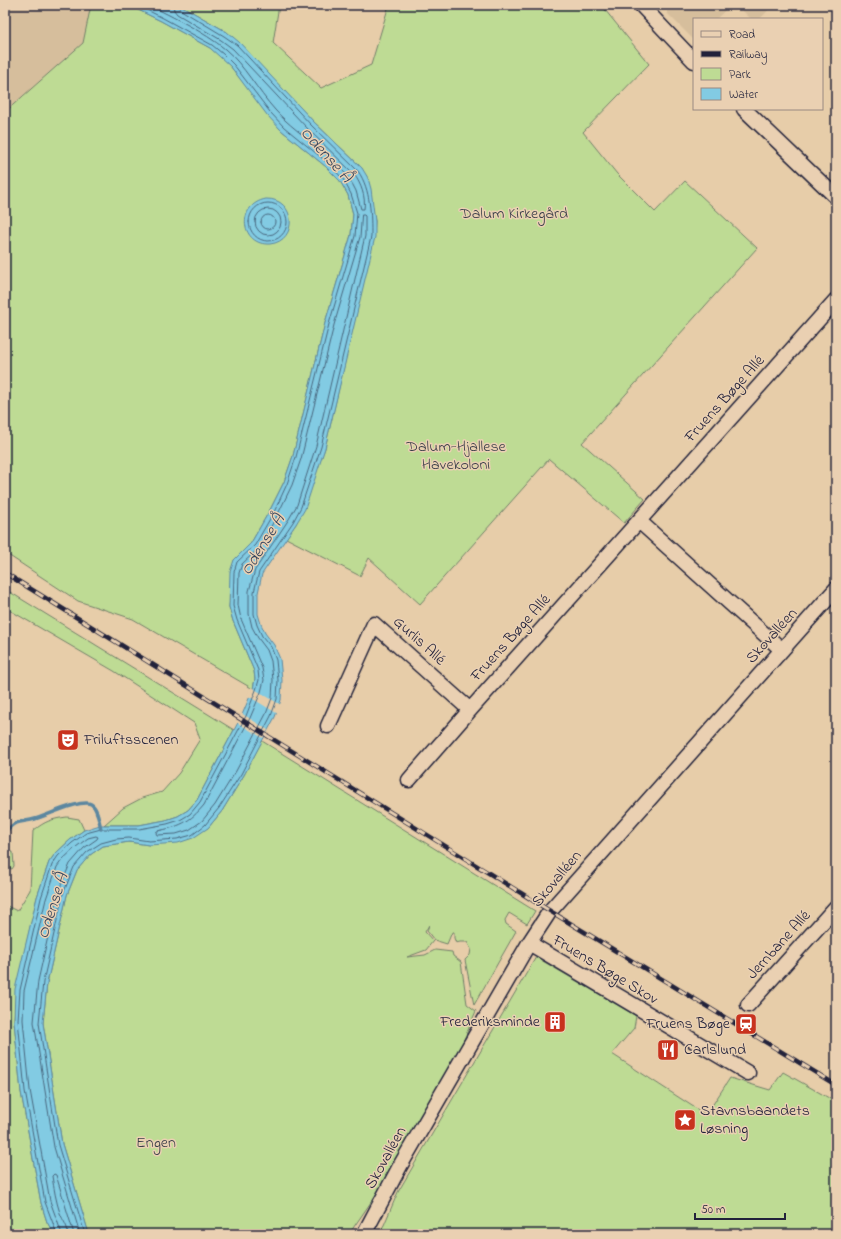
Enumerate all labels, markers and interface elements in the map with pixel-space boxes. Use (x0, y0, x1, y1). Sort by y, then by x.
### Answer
legend (693, 18, 823, 110)
text: Road (729, 26, 755, 44)
text: Railway (729, 46, 768, 65)
text: Park (729, 66, 751, 84)
text: Water (729, 86, 758, 104)
water label: Odense Å (294, 121, 359, 190)
park label: Dalum Kirkegård (459, 202, 568, 226)
street label: Fruens Bøge Allé (679, 349, 771, 449)
park label: Dalum-Hjallese Havekoloni (405, 435, 507, 477)
water label: Odense Å (234, 508, 292, 580)
street label: Fruens Bøge Allé (465, 588, 557, 688)
street label: Skovalléen (740, 603, 804, 669)
street label: Gurlis Allé (387, 611, 452, 672)
theatre icon: Friluftsscenen (55, 727, 81, 753)
place label: Friluftsscenen (83, 728, 178, 752)
street label: Skovalléen (526, 845, 588, 913)
water label: Odense Å (31, 868, 76, 942)
street label: Jernbane Allé (741, 904, 817, 985)
street label: Fruens Bøge Skov (547, 928, 663, 1012)
building icon: Frederiksminde (542, 1009, 568, 1035)
place label: Frederiksminde (439, 1010, 541, 1034)
station icon: Fruens Bøge (733, 1011, 759, 1037)
place label: Fruens Bøge (645, 1012, 731, 1036)
restaurant icon: Carlslund (655, 1037, 681, 1063)
place label: Carlslund (684, 1038, 746, 1062)
place label: Stavnsbaandets Løsning (700, 1099, 810, 1141)
place icon: Stavnsbaandets Løsning (672, 1107, 698, 1133)
street label: Skovalléen (359, 1122, 413, 1194)
park label: Engen (136, 1131, 176, 1155)
scale bar (695, 1195, 785, 1221)
text: 50 m (701, 1201, 725, 1219)

